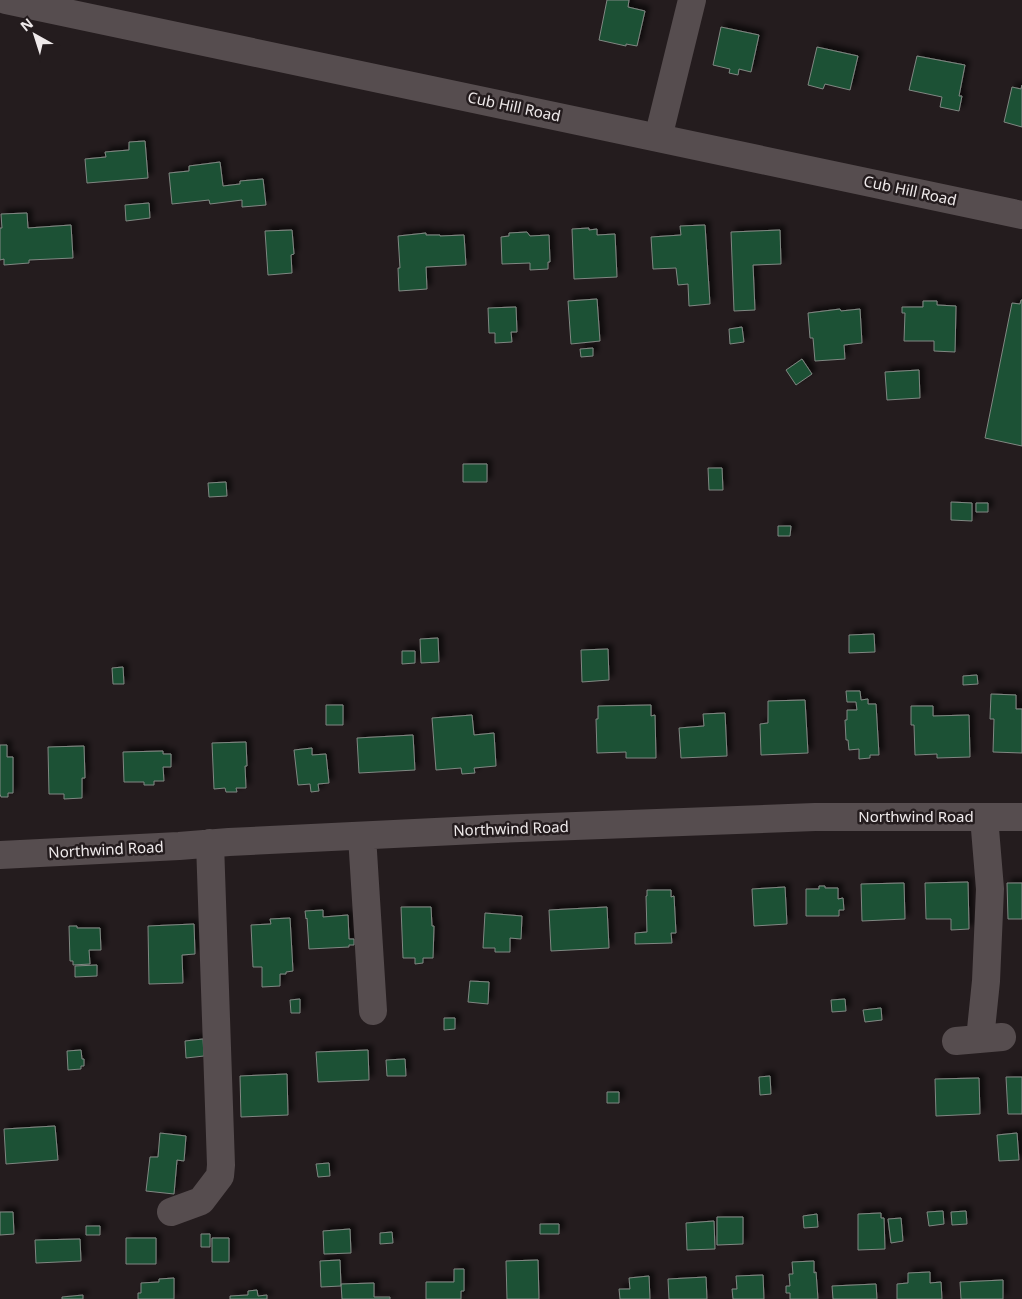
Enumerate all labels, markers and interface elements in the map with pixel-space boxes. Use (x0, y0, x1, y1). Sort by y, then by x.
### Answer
north arrow (10, 10, 60, 60)
text: N (16, 14, 37, 35)
street label: Cub Hill Road (466, 86, 563, 126)
street label: Cub Hill Road (862, 170, 959, 210)
street label: Northwind Road (858, 806, 974, 826)
street label: Northwind Road (453, 816, 569, 840)
street label: Northwind Road (48, 836, 164, 862)

